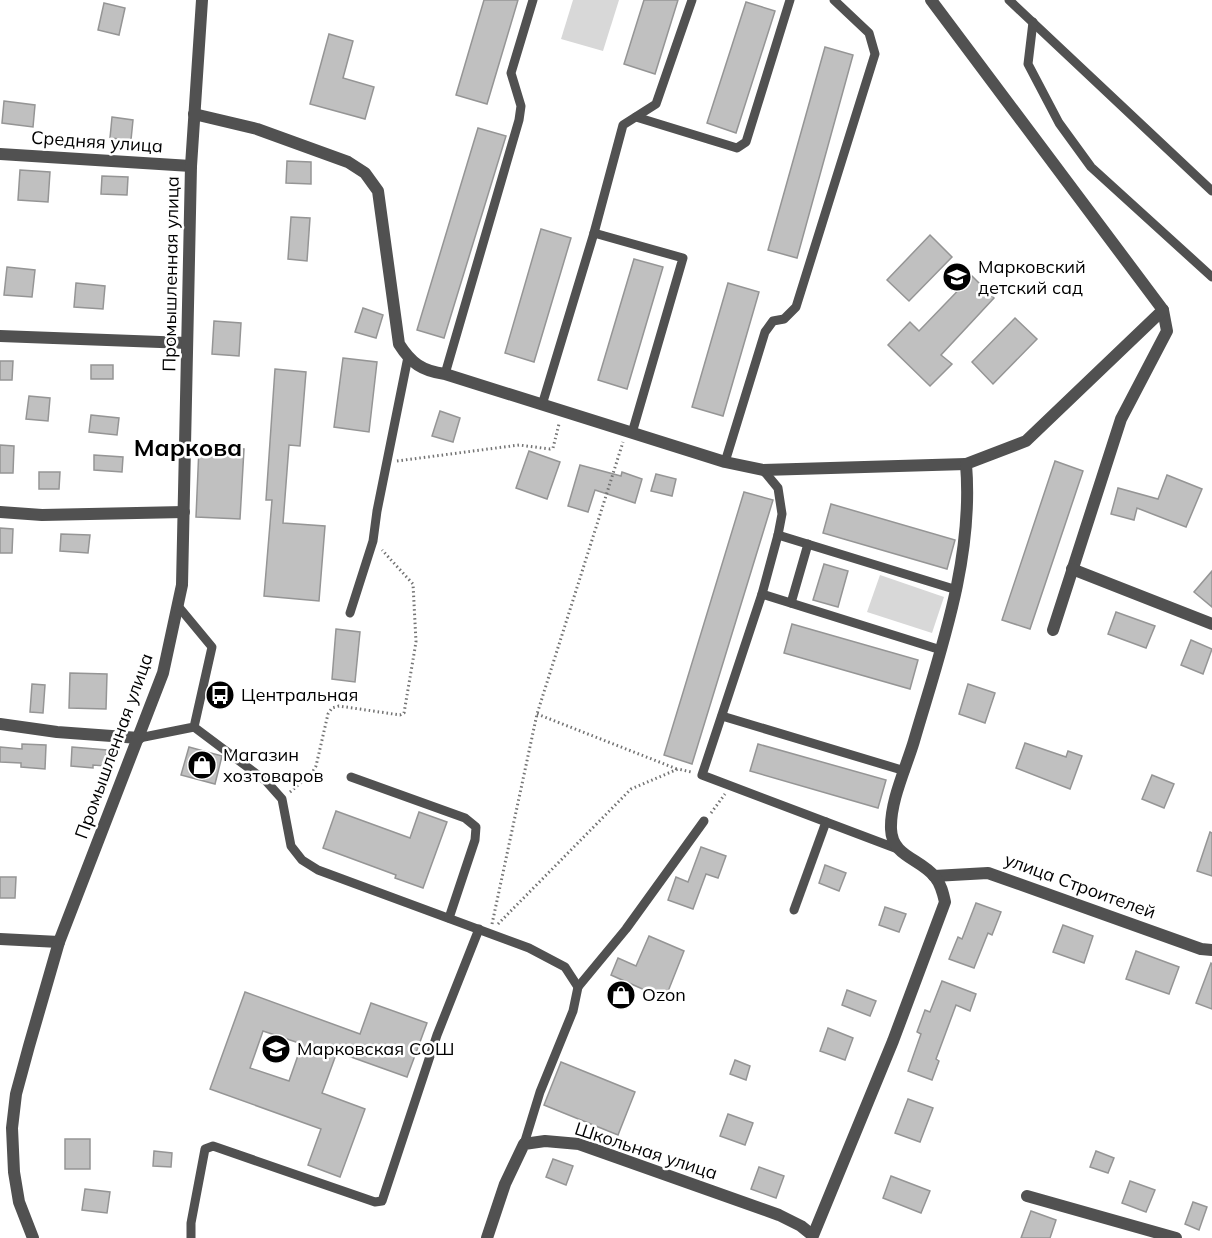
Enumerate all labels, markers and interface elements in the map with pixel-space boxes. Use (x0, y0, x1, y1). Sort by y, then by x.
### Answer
street label: Средняя улица (30, 125, 164, 158)
street label: Промышленная улица (157, 176, 184, 372)
place label: Марковский детский сад (978, 255, 1086, 299)
school or university icon: Марковский детский сад (941, 261, 973, 293)
district label: Маркова (134, 432, 242, 462)
street label: Промышленная улица (69, 650, 158, 842)
bus stop icon: Центральная (204, 679, 236, 711)
place label: Центральная (241, 683, 358, 706)
place label: Магазин хозтоваров (223, 743, 324, 787)
shop icon: Магазин хозтоваров (186, 749, 218, 781)
street label: улица Строителей (1001, 848, 1159, 924)
shop icon: Ozon (605, 979, 637, 1011)
place label: Ozon (642, 983, 686, 1006)
school or university icon: Марковская СОШ (260, 1033, 292, 1065)
place label: Марковская СОШ (297, 1037, 454, 1060)
street label: Школьная улица (572, 1117, 720, 1184)

